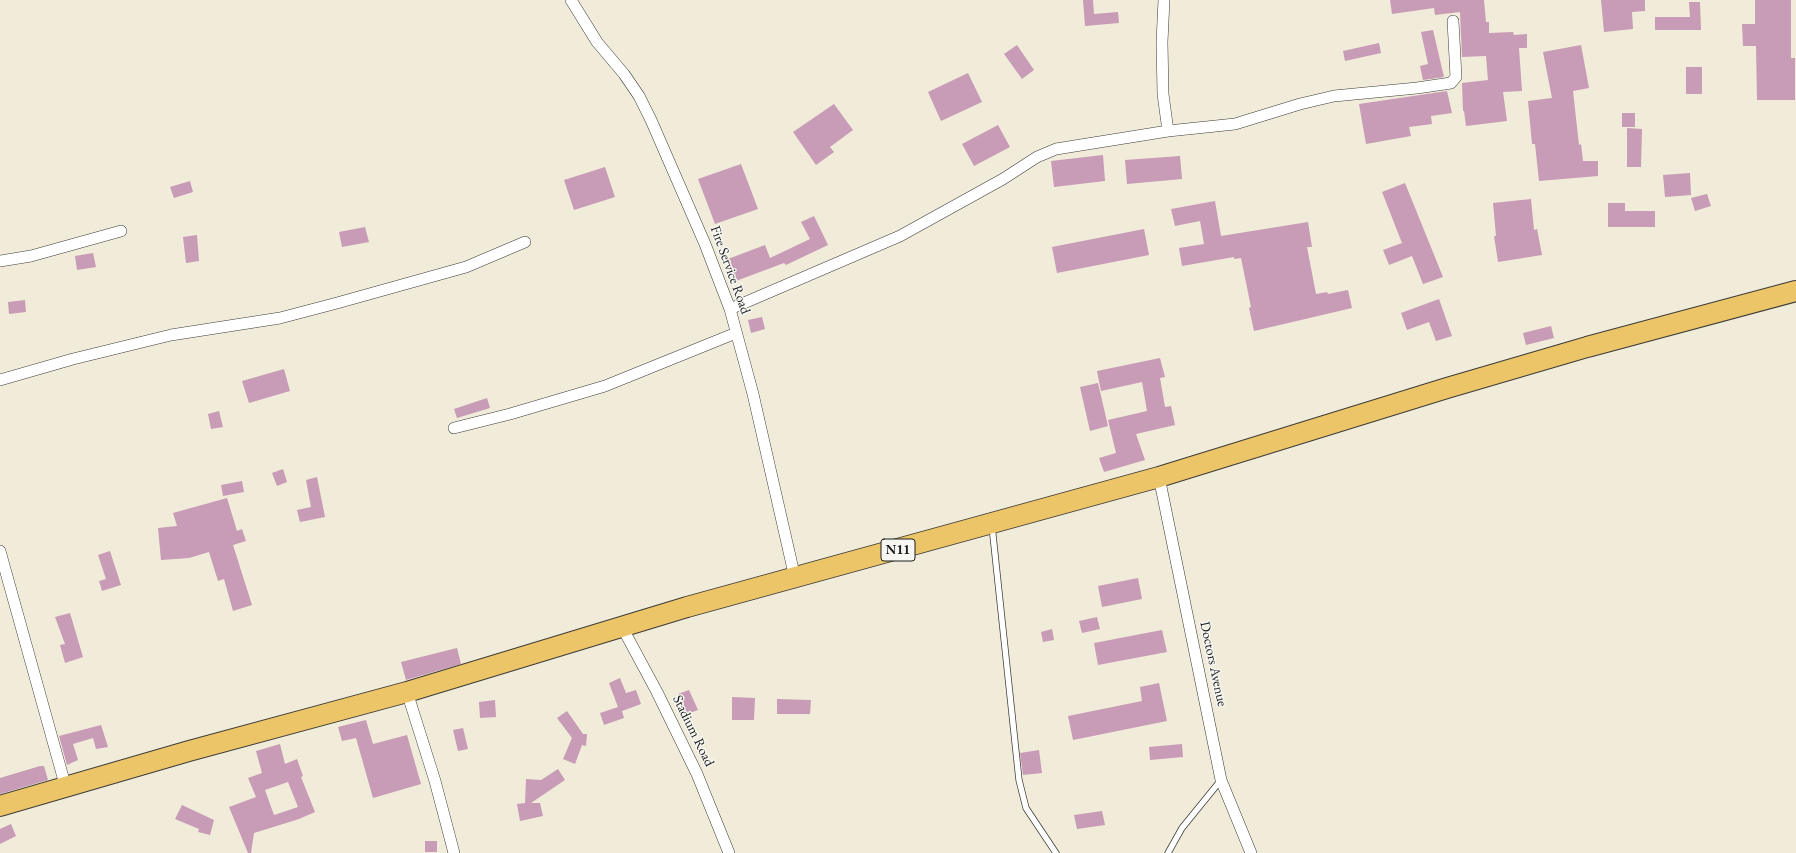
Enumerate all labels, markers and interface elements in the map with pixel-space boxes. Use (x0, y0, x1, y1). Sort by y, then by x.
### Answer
street label: Fire Service Road (706, 224, 754, 316)
road number: N11 (881, 539, 915, 561)
street label: Doctors Avenue (1196, 620, 1230, 708)
street label: Stadium Road (668, 693, 718, 769)

